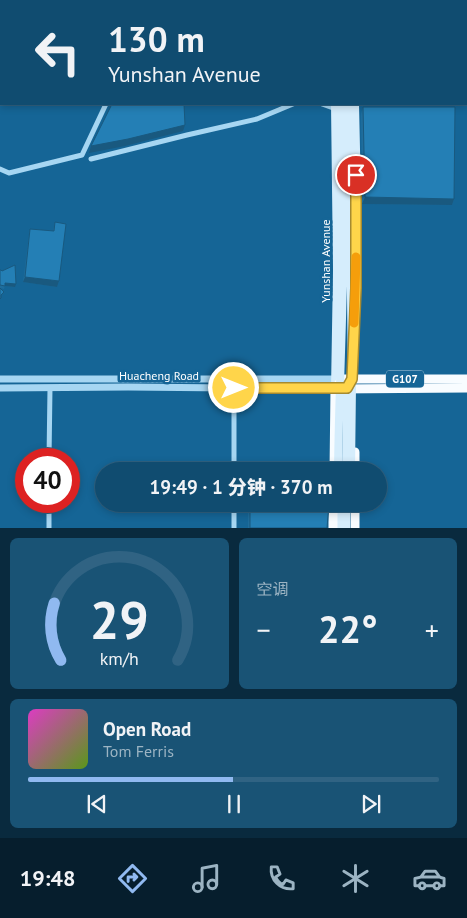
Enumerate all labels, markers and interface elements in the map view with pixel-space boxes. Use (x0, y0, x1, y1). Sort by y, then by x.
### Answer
text: 130 m (108, 16, 205, 62)
icon: left (25, 20, 90, 85)
text: Yunshan Avenue (108, 60, 261, 88)
pin (335, 154, 377, 196)
icon: arrive (342, 161, 370, 189)
street label: Yunshan Avenue (318, 219, 333, 303)
position arrow (207, 361, 259, 413)
street label: Huacheng Road (119, 368, 199, 383)
road number: G107 (386, 370, 424, 388)
speed limit sign: 40 (15, 448, 80, 513)
text: 19:49 · 1 分钟 · 370 m (149, 475, 333, 499)
text: 空调 (257, 579, 289, 599)
text: 29 (90, 586, 149, 653)
text: 22° (318, 604, 378, 653)
text: − (257, 611, 271, 648)
text: + (425, 611, 439, 648)
text: km/h (100, 647, 139, 670)
text: Open Road (103, 717, 191, 741)
text: Tom Ferris (103, 741, 174, 761)
icon: previous (83, 790, 111, 818)
icon: pause (220, 790, 248, 818)
icon: next (357, 790, 385, 818)
icon: directions (115, 861, 150, 896)
icon: music (189, 861, 224, 896)
icon: phone (264, 861, 299, 896)
icon: climate (338, 861, 373, 896)
icon: car (412, 861, 447, 896)
text: 19:48 (20, 864, 76, 892)

